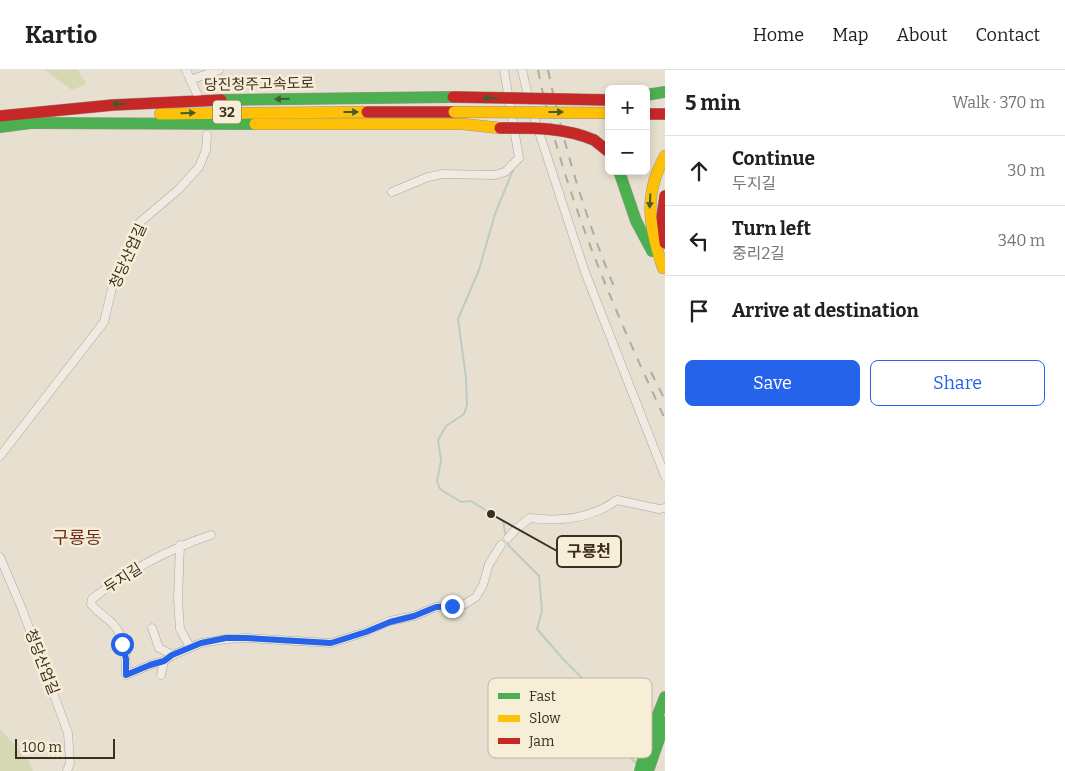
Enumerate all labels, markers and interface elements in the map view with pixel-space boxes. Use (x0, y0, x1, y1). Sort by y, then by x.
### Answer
text: Kartio (25, 21, 97, 49)
text: Home (753, 24, 804, 46)
text: Map (832, 24, 868, 46)
text: About (896, 24, 947, 46)
text: Contact (975, 24, 1040, 46)
street label: 당진청주고속도로 (204, 74, 314, 94)
map controls (605, 85, 650, 175)
button: + (605, 85, 650, 130)
text: 5 min (685, 90, 741, 116)
text: Walk · 370 m (952, 93, 1045, 112)
one-way arrow (482, 94, 498, 102)
one-way arrow (273, 95, 289, 103)
one-way arrow (111, 101, 127, 109)
road number: 32 (213, 101, 241, 124)
one-way arrow (343, 108, 359, 116)
one-way arrow (548, 108, 564, 116)
one-way arrow (180, 109, 196, 117)
button: − (605, 130, 650, 175)
text: Continue (732, 147, 815, 170)
icon: ahead (685, 157, 713, 185)
text: 30 m (1007, 161, 1045, 180)
text: 두지길 (732, 174, 776, 193)
one-way arrow (645, 193, 653, 209)
text: Turn left (732, 217, 811, 240)
street label: 청당산업길 (106, 221, 150, 291)
icon: left (685, 227, 713, 255)
text: 340 m (998, 231, 1045, 250)
text: 중리2길 (732, 244, 785, 263)
icon: arrive (685, 297, 713, 325)
text: Arrive at destination (732, 299, 919, 322)
button: Save (685, 360, 860, 406)
button: Share (870, 360, 1045, 406)
district label: 구룡동 (52, 527, 102, 549)
callout: 구룡천 (557, 536, 621, 567)
text: 구룡천 (567, 542, 611, 561)
street label: 두지길 (101, 559, 145, 597)
route end (441, 595, 464, 618)
street label: 청당산업길 (21, 627, 63, 697)
route start (111, 633, 134, 656)
legend (488, 678, 652, 758)
text: Fast (529, 688, 556, 705)
text: Slow (529, 710, 561, 727)
text: Jam (528, 733, 555, 750)
scale bar (15, 736, 115, 759)
text: 100 m (22, 739, 62, 756)

